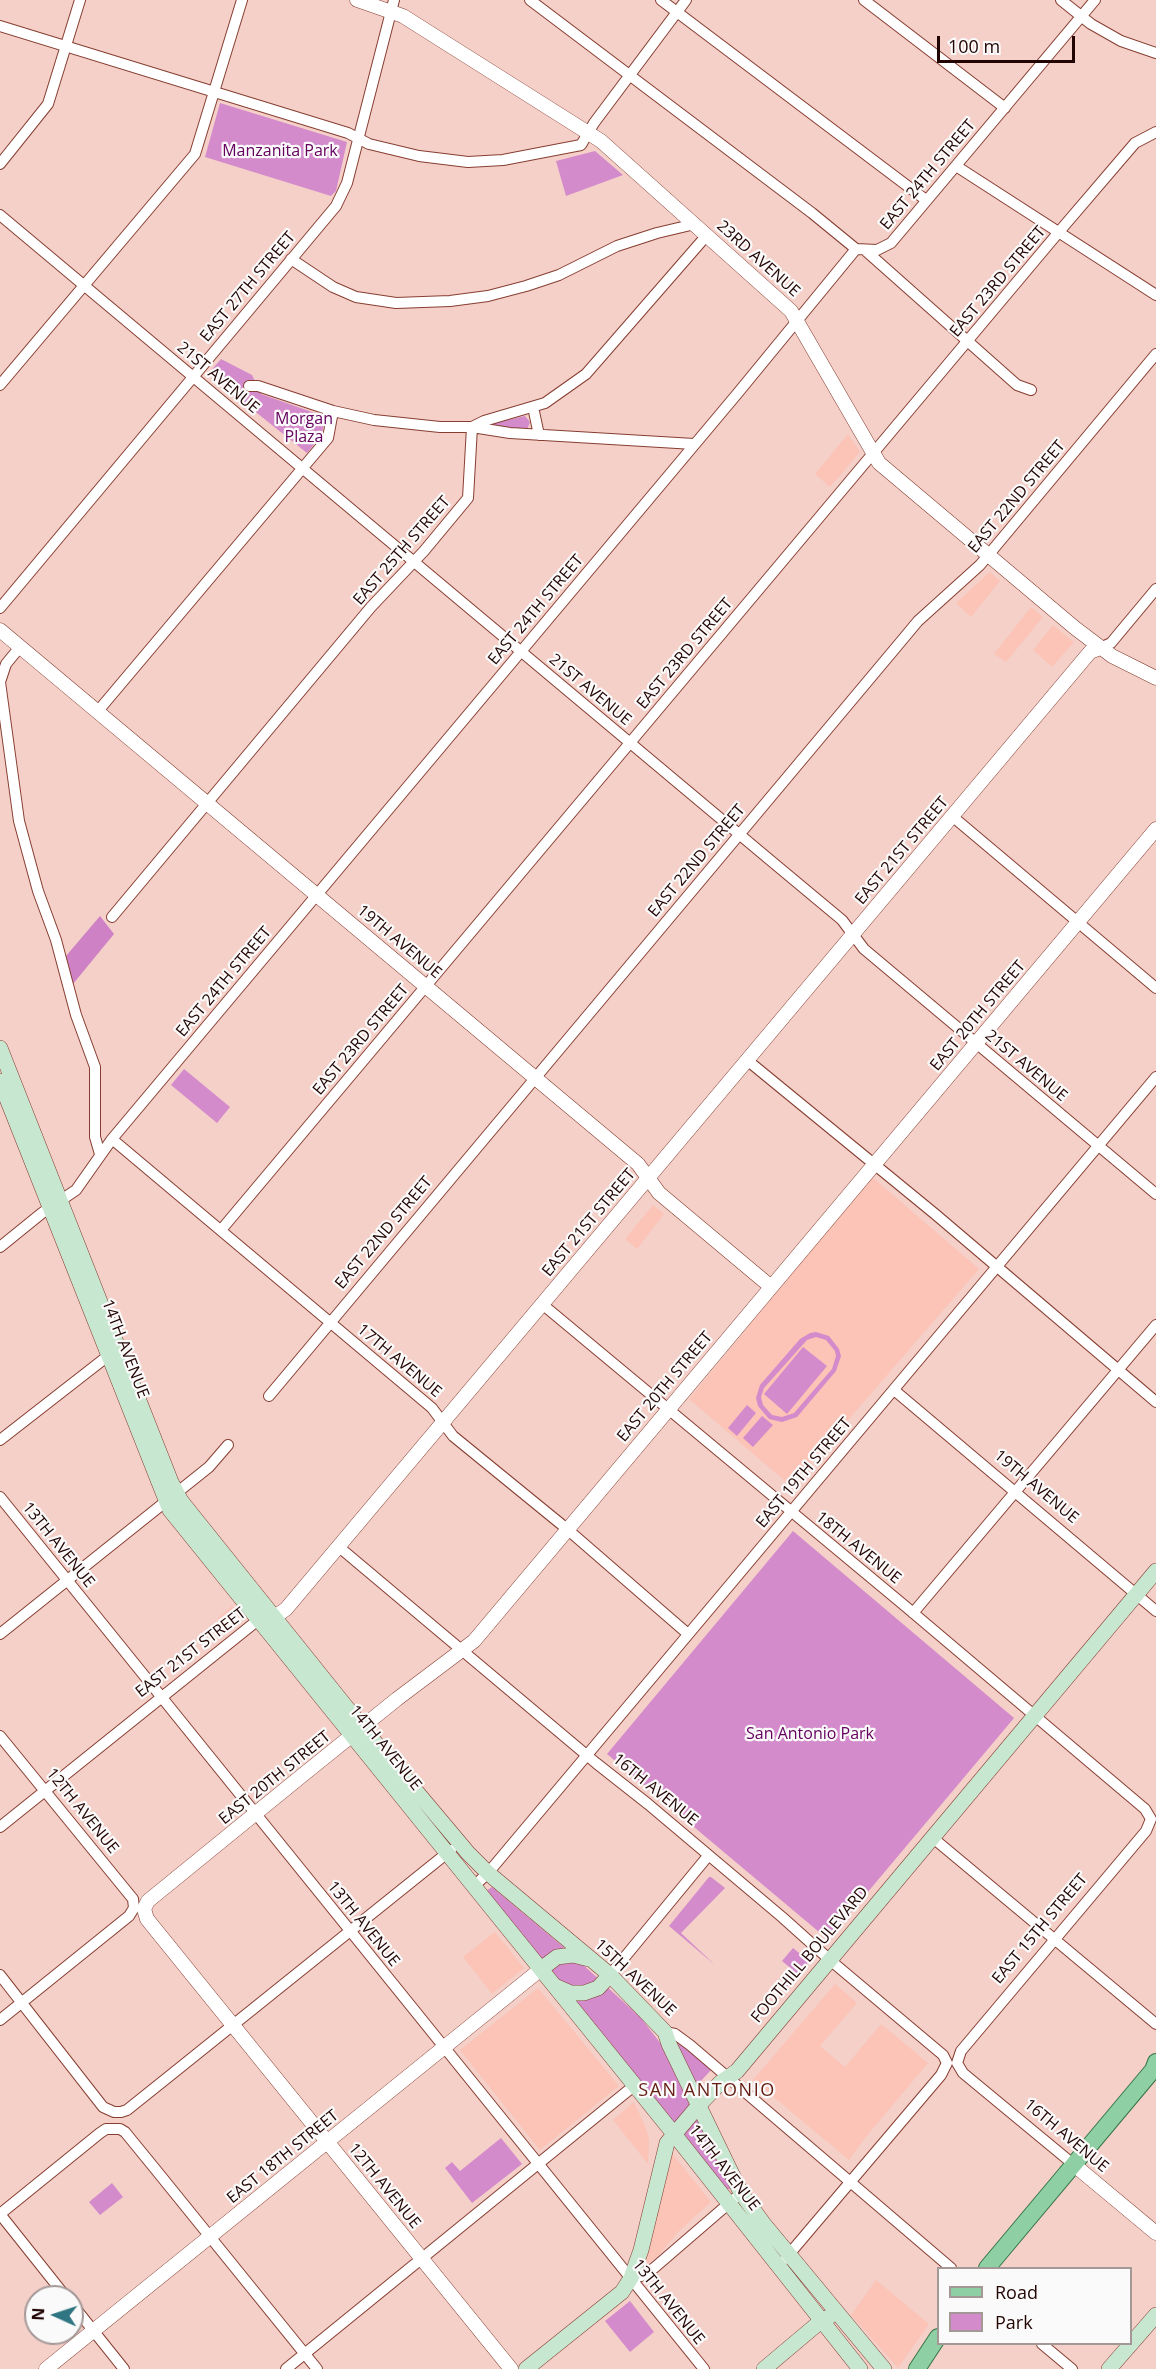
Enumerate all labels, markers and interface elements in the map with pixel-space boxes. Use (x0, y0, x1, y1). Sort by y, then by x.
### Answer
scale bar (940, 24, 1078, 62)
text: 100 m (948, 34, 1000, 58)
street label: EAST 24TH STREET (876, 116, 980, 234)
park label: Manzanita Park (222, 141, 338, 161)
street label: 23RD AVENUE (713, 217, 803, 301)
street label: EAST 23RD STREET (946, 223, 1050, 341)
street label: EAST 27TH STREET (196, 228, 300, 346)
street label: 21ST AVENUE (173, 338, 263, 418)
park label: Morgan Plaza (275, 409, 333, 447)
street label: EAST 22ND STREET (964, 437, 1070, 557)
street label: EAST 25TH STREET (350, 493, 454, 609)
street label: EAST 24TH STREET (484, 551, 588, 669)
street label: EAST 23RD STREET (633, 595, 737, 713)
street label: 21ST AVENUE (545, 650, 635, 730)
street label: EAST 21ST STREET (851, 793, 953, 909)
street label: EAST 22ND STREET (644, 801, 750, 921)
street label: 19TH AVENUE (353, 901, 445, 983)
street label: EAST 24TH STREET (172, 923, 276, 1041)
street label: EAST 20TH STREET (926, 957, 1030, 1075)
street label: EAST 23RD STREET (309, 981, 413, 1099)
street label: 21ST AVENUE (981, 1026, 1071, 1106)
street label: EAST 21ST STREET (538, 1165, 640, 1281)
street label: EAST 22ND STREET (331, 1173, 437, 1293)
street label: 14TH AVENUE (97, 1297, 153, 1401)
street label: 17TH AVENUE (353, 1320, 445, 1402)
street label: EAST 20TH STREET (613, 1328, 717, 1446)
street label: EAST 19TH STREET (752, 1414, 856, 1532)
street label: 19TH AVENUE (990, 1446, 1082, 1528)
street label: 13TH AVENUE (18, 1498, 98, 1592)
street label: 18TH AVENUE (811, 1508, 905, 1588)
street label: EAST 21ST STREET (132, 1604, 250, 1702)
street label: 14TH AVENUE (345, 1701, 425, 1795)
park label: San Antonio Park (746, 1724, 874, 1744)
street label: EAST 20TH STREET (215, 1727, 335, 1829)
street label: 16TH AVENUE (608, 1750, 702, 1830)
street label: 12TH AVENUE (42, 1764, 122, 1858)
street label: EAST 15TH STREET (988, 1870, 1092, 1988)
street label: 13TH AVENUE (323, 1877, 403, 1971)
street label: FOOTHILL BOULEVARD (747, 1883, 873, 2027)
street label: 15TH AVENUE (590, 1935, 680, 2021)
district label: SAN ANTONIO (638, 2080, 776, 2102)
street label: 16TH AVENUE (1020, 2095, 1112, 2177)
street label: EAST 18TH STREET (223, 2106, 343, 2208)
street label: 14TH AVENUE (684, 2121, 764, 2215)
street label: 12TH AVENUE (344, 2139, 424, 2233)
street label: 13TH AVENUE (628, 2255, 708, 2349)
legend (937, 2267, 1132, 2345)
text: Road (995, 2280, 1038, 2304)
north arrow (24, 2285, 84, 2345)
text: N (27, 2307, 49, 2321)
text: Park (995, 2310, 1033, 2334)

